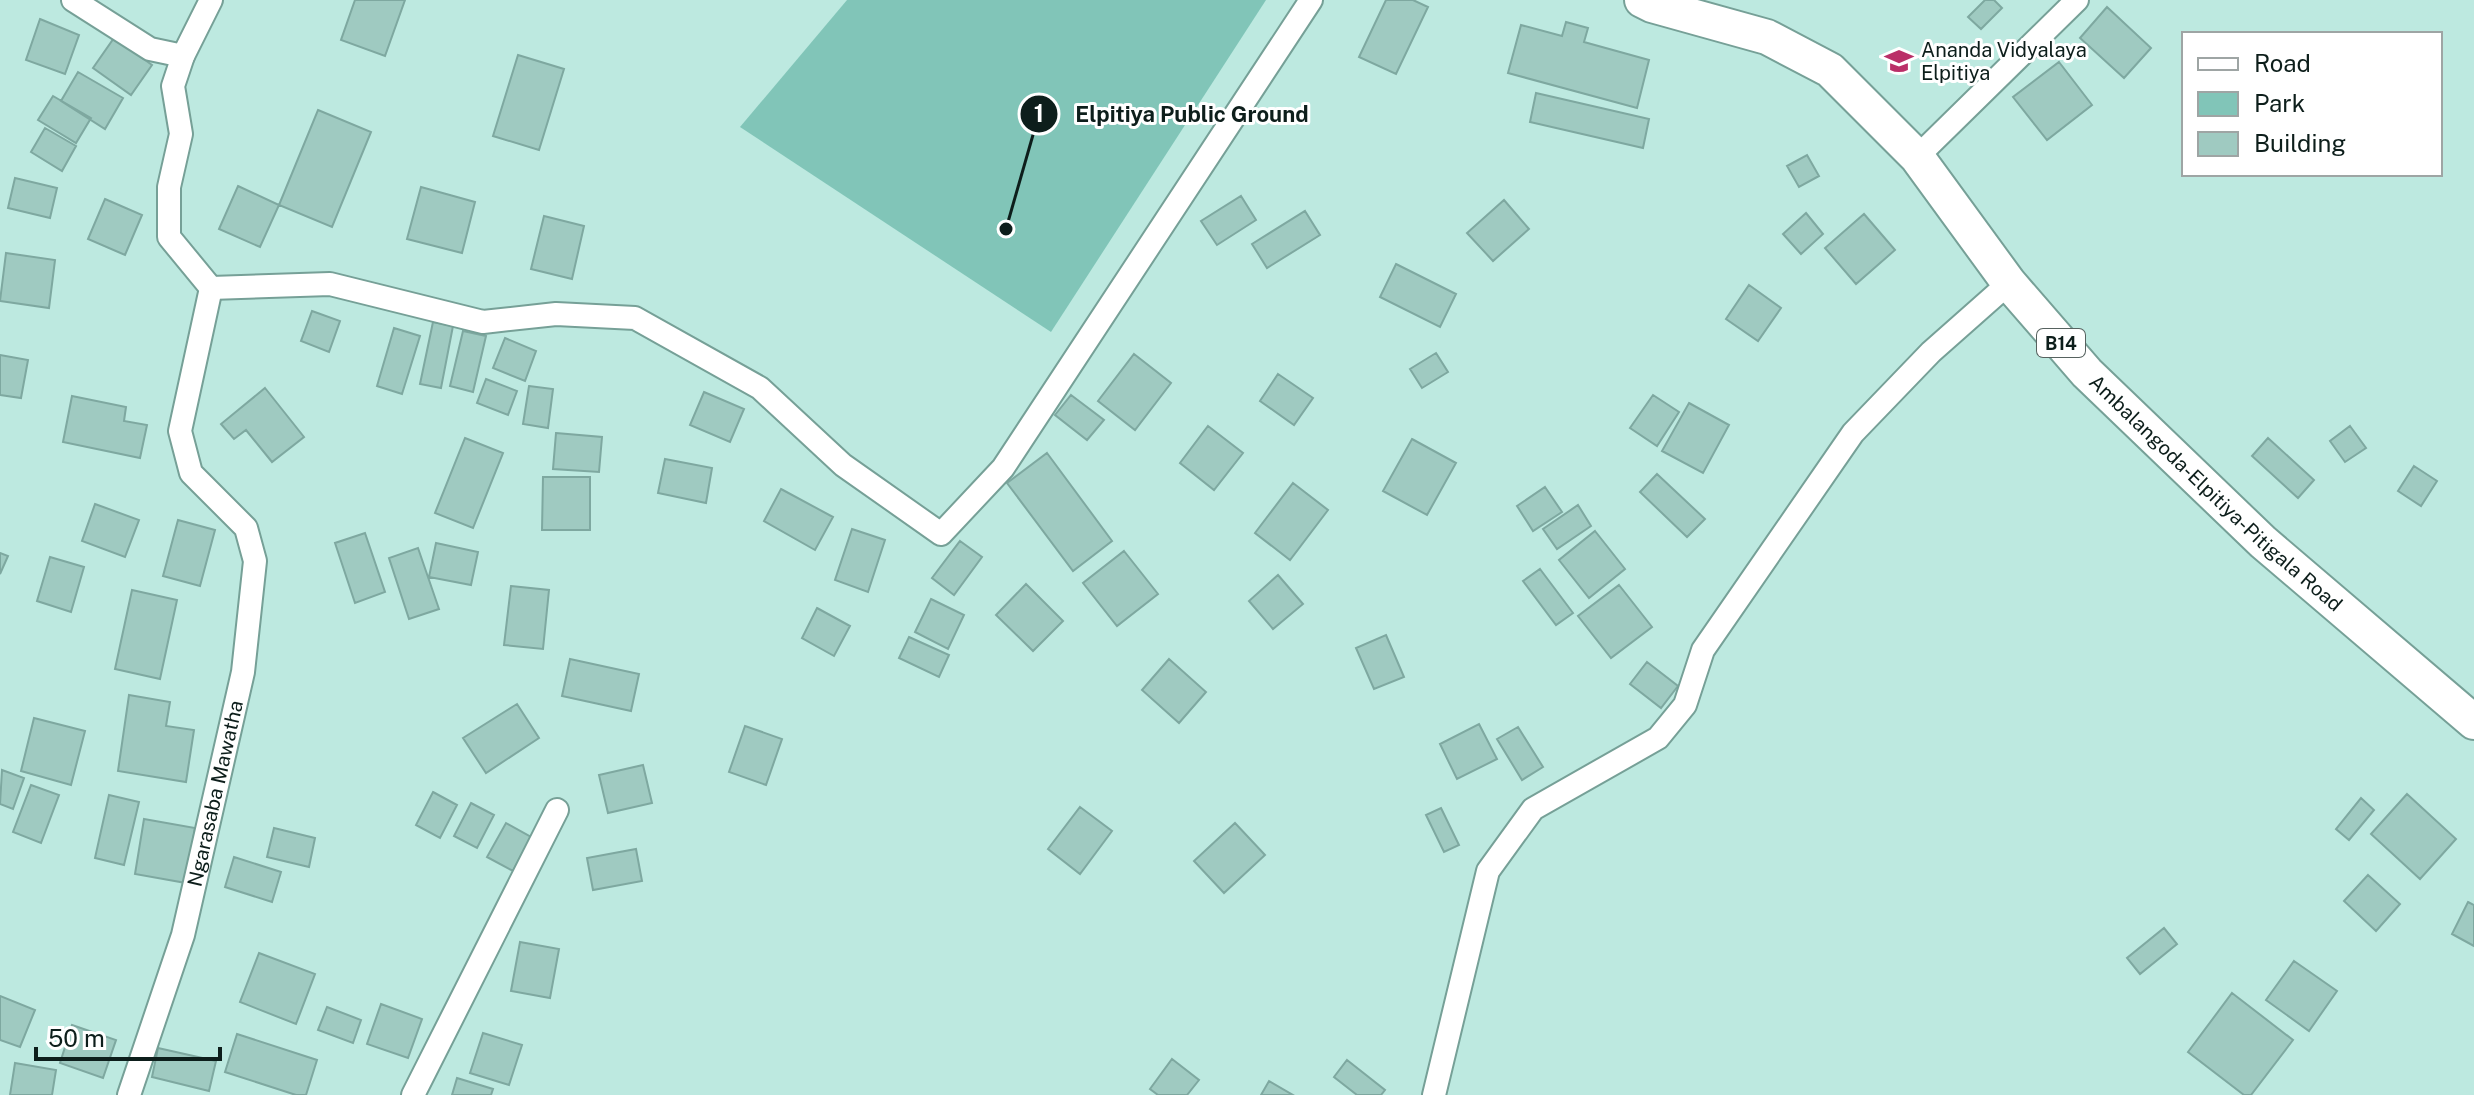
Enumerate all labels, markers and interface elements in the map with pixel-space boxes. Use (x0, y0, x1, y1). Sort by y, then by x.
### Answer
legend (2182, 32, 2442, 176)
place label: Ananda Vidyalaya Elpitiya (1921, 38, 2087, 85)
school or university icon: Ananda Vidyalaya Elpitiya (1884, 46, 1914, 76)
text: Road (2254, 49, 2311, 77)
text: Park (2254, 89, 2305, 117)
callout: Elpitiya Public Ground (1019, 91, 1324, 137)
text: 1 (1034, 99, 1044, 127)
text: Elpitiya Public Ground (1075, 101, 1309, 127)
text: Building (2254, 129, 2346, 157)
road number: B14 (2037, 329, 2085, 357)
street label: Ambalangoda-Elpitiya-Pitigala Road (2084, 370, 2347, 616)
street label: Ngarasaba Mawatha (182, 698, 248, 889)
scale bar (36, 1011, 220, 1061)
text: 50 m (48, 1024, 105, 1052)

